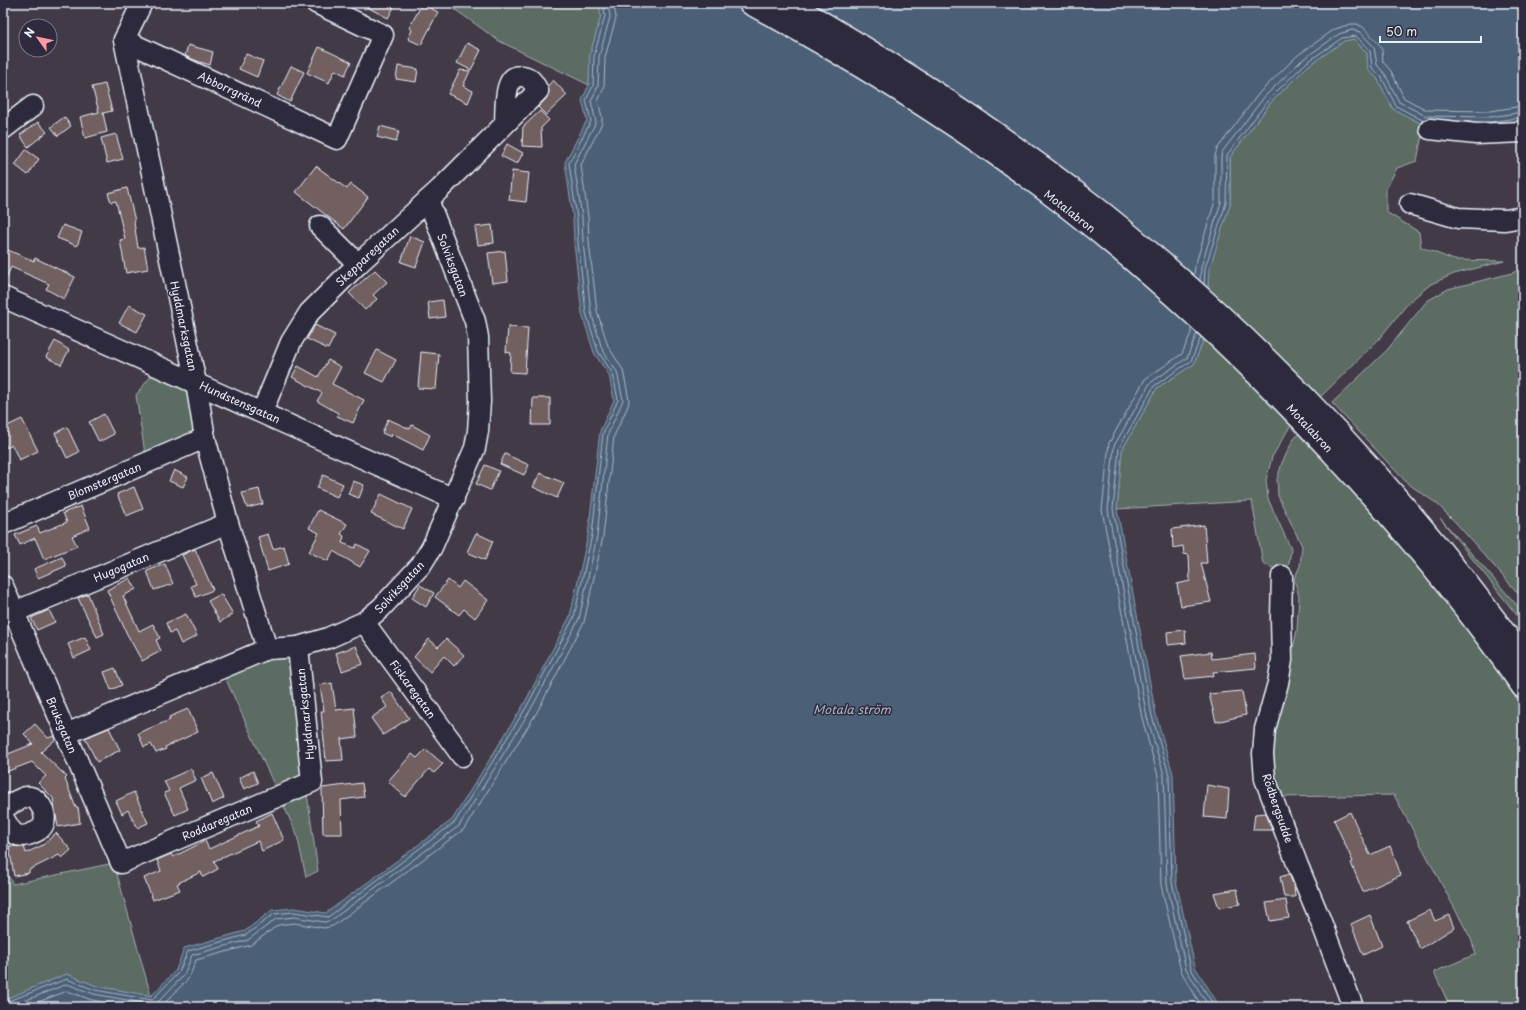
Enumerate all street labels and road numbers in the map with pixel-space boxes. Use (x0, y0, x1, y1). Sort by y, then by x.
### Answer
street label: Abborrgränd (195, 67, 265, 111)
street label: Motalabron (1041, 185, 1099, 237)
street label: Skepparegatan (332, 222, 402, 290)
street label: Solviksgatan (433, 231, 473, 299)
street label: Hyddmarksgatan (166, 279, 202, 373)
street label: Hundstensgatan (197, 377, 283, 427)
street label: Motalabron (1283, 400, 1337, 456)
street label: Blomstergatan (64, 458, 144, 504)
street label: Hugogatan (91, 548, 151, 586)
street label: Solviksgatan (370, 557, 428, 617)
street label: Fiskaregatan (386, 656, 440, 722)
street label: Hyddmarksgatan (292, 667, 318, 761)
street label: Bruksgatan (42, 694, 82, 756)
street label: Rödbergsudde (1258, 771, 1298, 845)
street label: Roddaregatan (179, 800, 255, 844)

